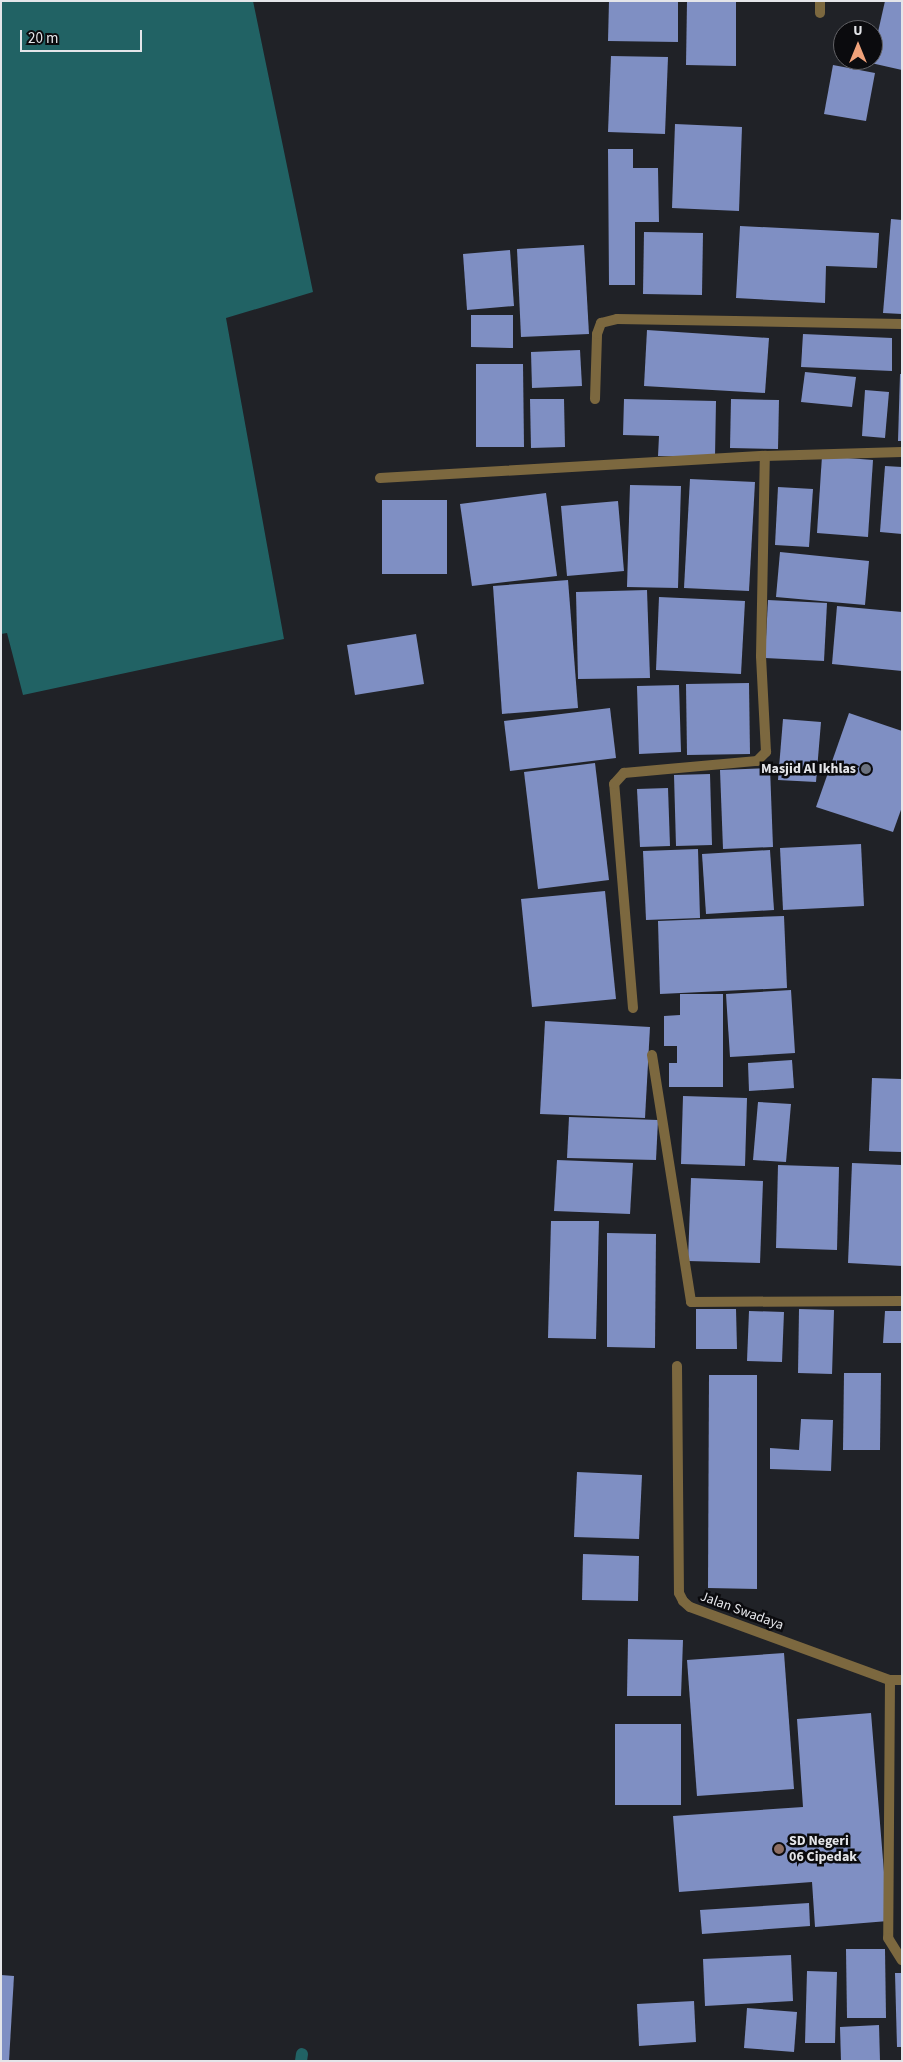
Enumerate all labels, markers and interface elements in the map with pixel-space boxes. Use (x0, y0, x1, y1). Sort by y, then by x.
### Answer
scale bar (22, 20, 145, 52)
north arrow (833, 20, 883, 70)
text: U (853, 21, 863, 41)
text: 20 m (28, 28, 58, 49)
place label: Masjid Al Ikhlas (761, 761, 856, 777)
marker: Masjid Al Ikhlas (860, 763, 872, 775)
street label: Jalan Swadaya (698, 1588, 786, 1634)
place label: SD Negeri 06 Cipedak (789, 1833, 857, 1865)
marker: SD Negeri 06 Cipedak (773, 1843, 785, 1855)

